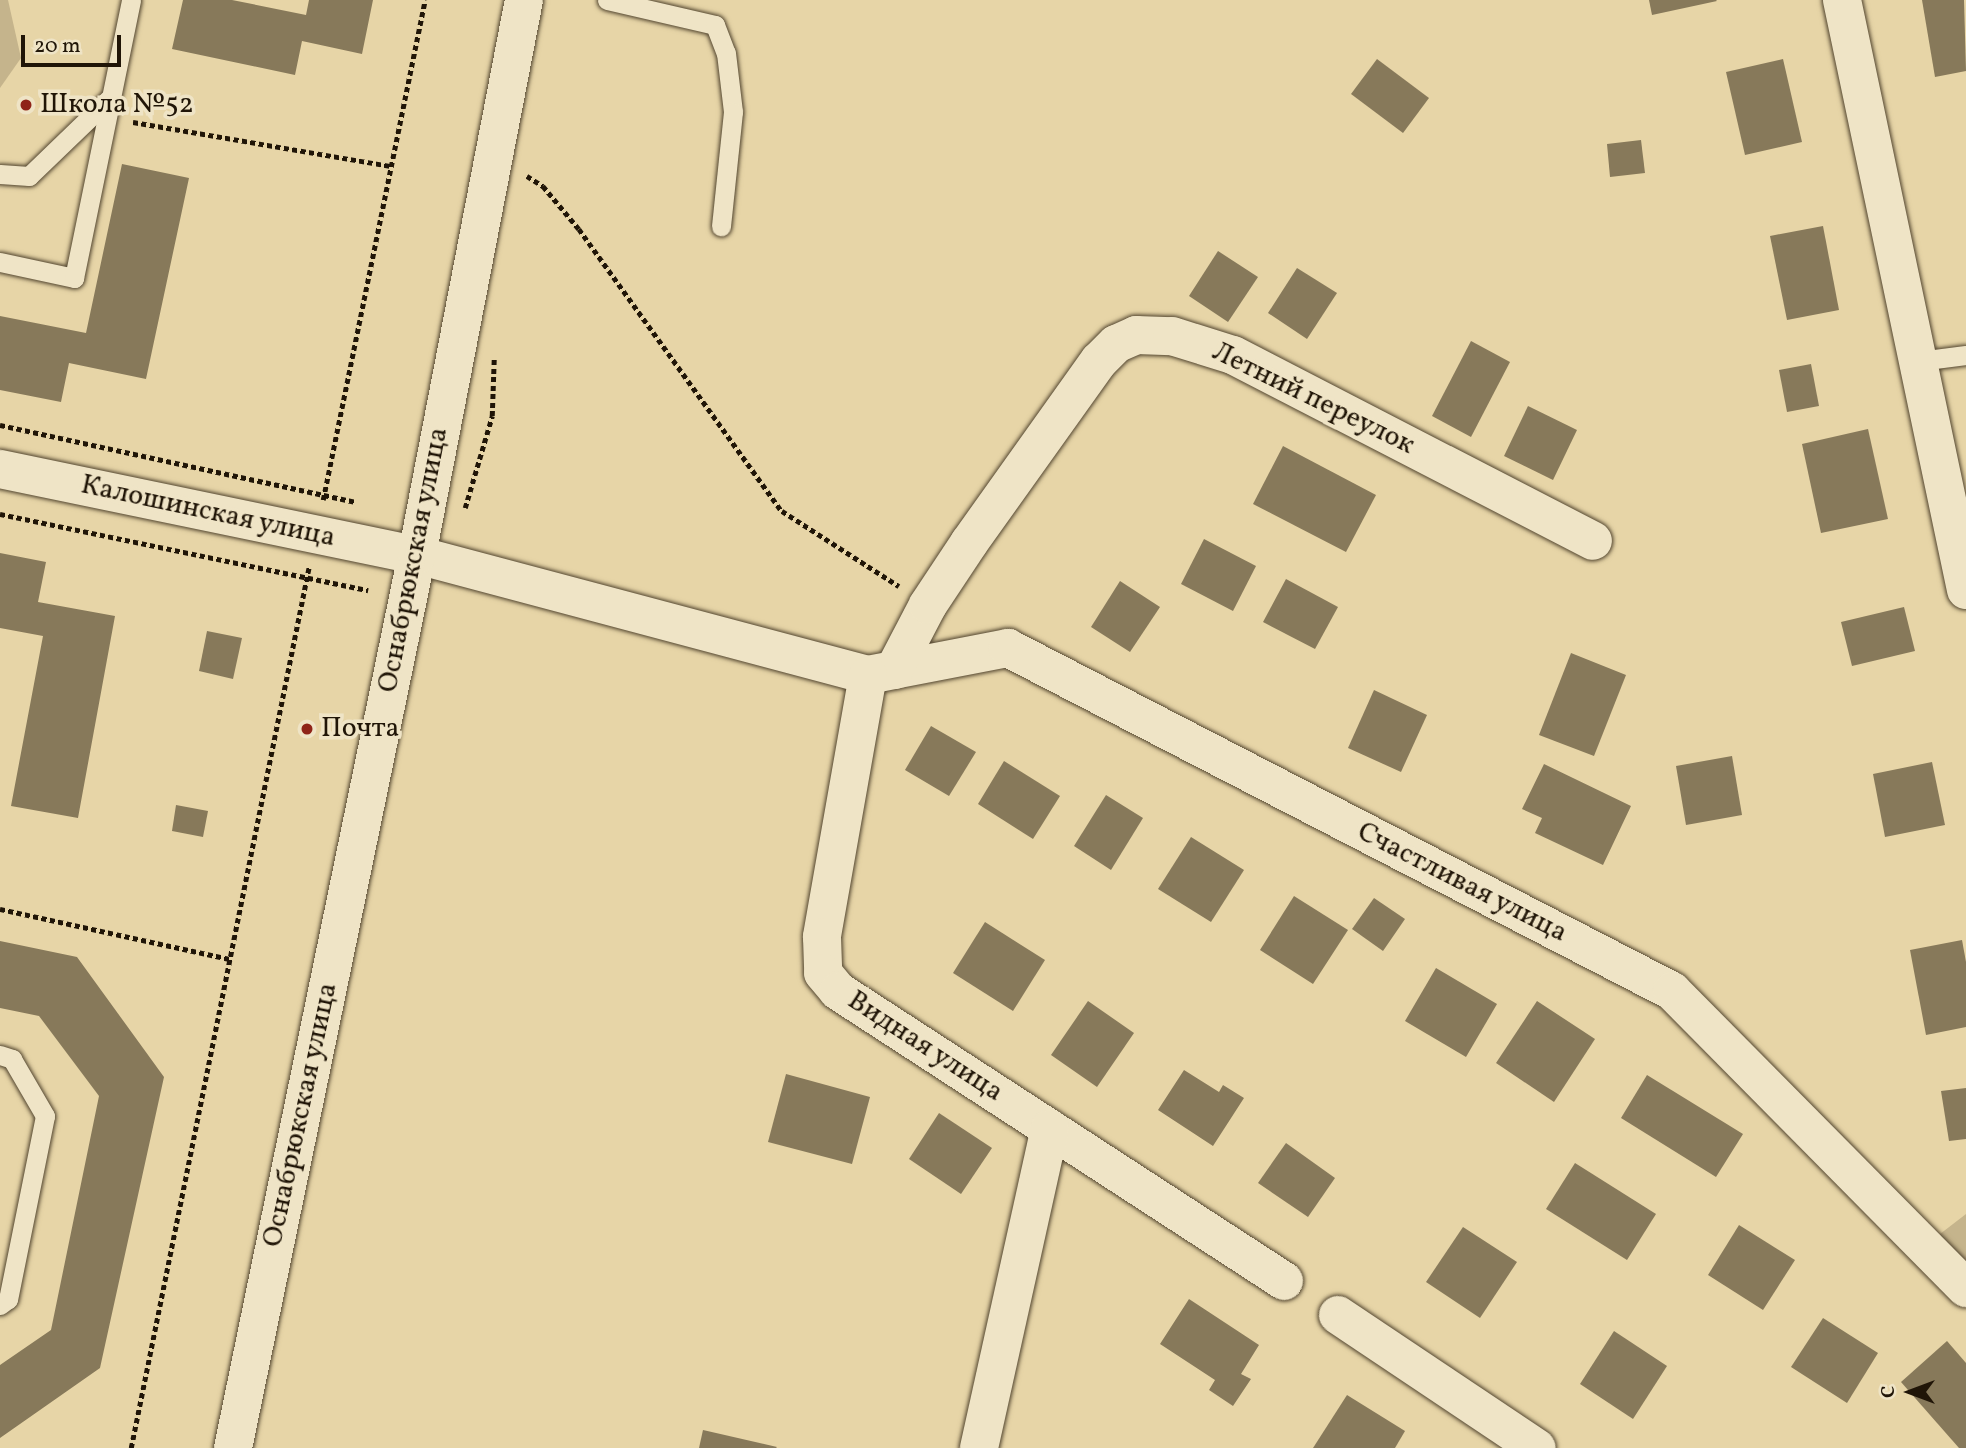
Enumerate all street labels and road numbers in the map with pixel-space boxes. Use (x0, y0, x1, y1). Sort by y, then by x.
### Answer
street label: Летний переулок (1206, 335, 1420, 463)
street label: Оснабрюкская улица (372, 424, 456, 696)
street label: Калошинская улица (77, 469, 339, 555)
street label: Счастливая улица (1351, 815, 1573, 951)
street label: Оснабрюкская улица (256, 979, 346, 1251)
street label: Видная улица (841, 984, 1009, 1110)

